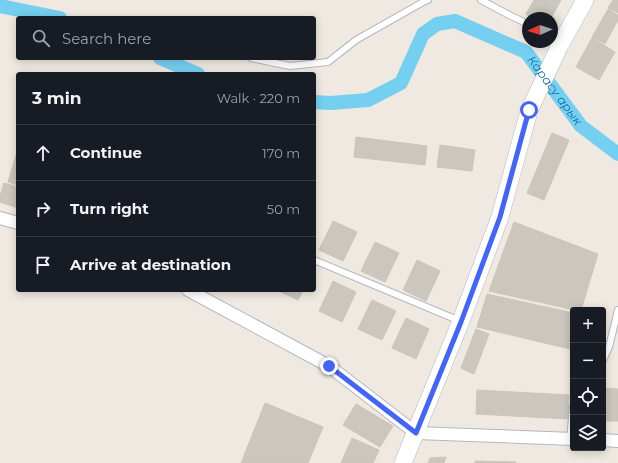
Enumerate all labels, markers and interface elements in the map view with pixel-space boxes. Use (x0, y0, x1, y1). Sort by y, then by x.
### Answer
north arrow (522, 12, 558, 48)
search box (16, 16, 316, 60)
icon: search (30, 27, 52, 49)
text: Search here (62, 29, 151, 48)
water label: Карасу арык (524, 53, 586, 129)
text: 3 min (32, 88, 82, 108)
text: Walk · 220 m (217, 90, 300, 106)
route start (520, 101, 538, 119)
icon: ahead (32, 142, 54, 164)
text: Continue (70, 143, 142, 162)
text: 170 m (262, 145, 300, 161)
icon: right (32, 198, 54, 220)
text: Turn right (70, 199, 149, 218)
text: 50 m (267, 201, 300, 217)
icon: arrive (32, 254, 54, 276)
text: Arrive at destination (70, 255, 231, 274)
map controls (570, 307, 606, 451)
button: + (570, 307, 606, 343)
button: − (570, 343, 606, 379)
route end (320, 357, 338, 375)
button: locate (570, 379, 606, 415)
button: layers (570, 415, 606, 451)

